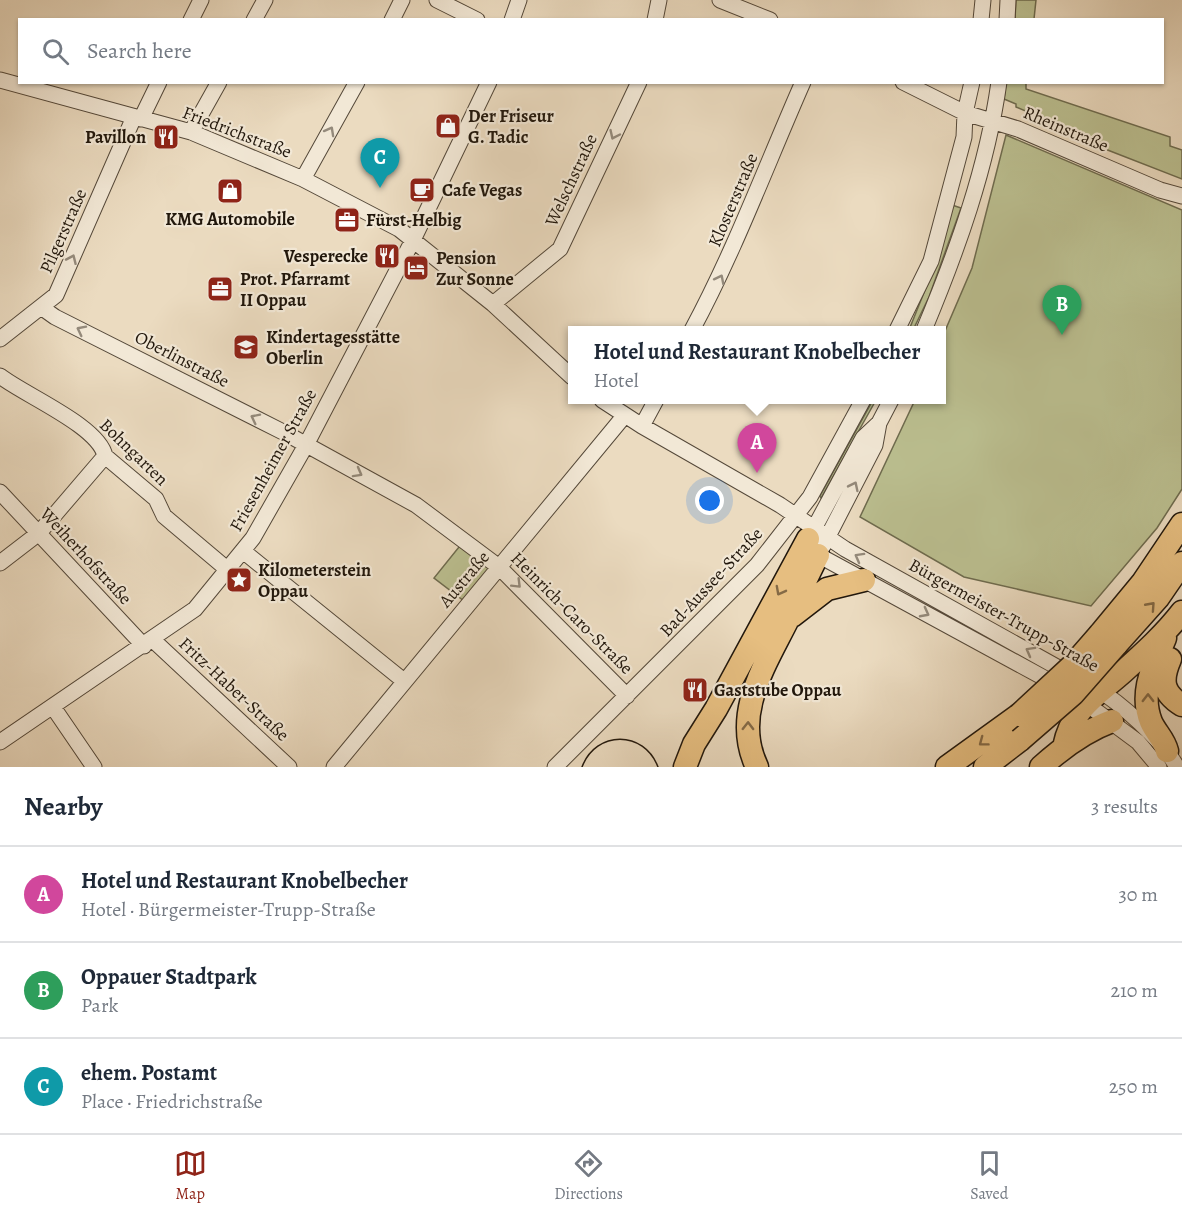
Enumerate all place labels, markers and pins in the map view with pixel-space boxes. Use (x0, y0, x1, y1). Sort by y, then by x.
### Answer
place label: Der Friseur G. Tadic (468, 104, 555, 149)
shop icon: Der Friseur G. Tadic (433, 111, 463, 141)
restaurant icon: Pavillon (151, 122, 181, 152)
place label: Pavillon (85, 125, 146, 149)
pin: C (360, 138, 400, 188)
cafe icon: Cafe Vegas (407, 175, 437, 205)
shop icon: KMG Automobile (215, 176, 245, 206)
place label: Cafe Vegas (442, 178, 522, 202)
office icon: Fürst-Helbig (332, 205, 362, 235)
place label: KMG Automobile (165, 207, 295, 231)
place label: Fürst-Helbig (366, 208, 462, 232)
restaurant icon: Vesperecke (372, 241, 402, 271)
place label: Vesperecke (283, 244, 368, 268)
place label: Pension Zur Sonne (436, 246, 514, 291)
hotel icon: Pension Zur Sonne (401, 253, 431, 283)
place label: Prot. Pfarramt II Oppau (240, 267, 350, 312)
office icon: Prot. Pfarramt II Oppau (205, 274, 235, 304)
pin: B (1042, 286, 1082, 335)
place label: Kindertagesstätte Oberlin (266, 325, 400, 370)
school or university icon: Kindertagesstätte Oberlin (231, 332, 261, 362)
pin: A (738, 424, 777, 473)
place label: Kilometerstein Oppau (258, 558, 371, 603)
place icon: Kilometerstein Oppau (224, 565, 254, 595)
restaurant icon: Gaststube Oppau (680, 675, 710, 705)
place label: Gaststube Oppau (714, 678, 842, 702)

